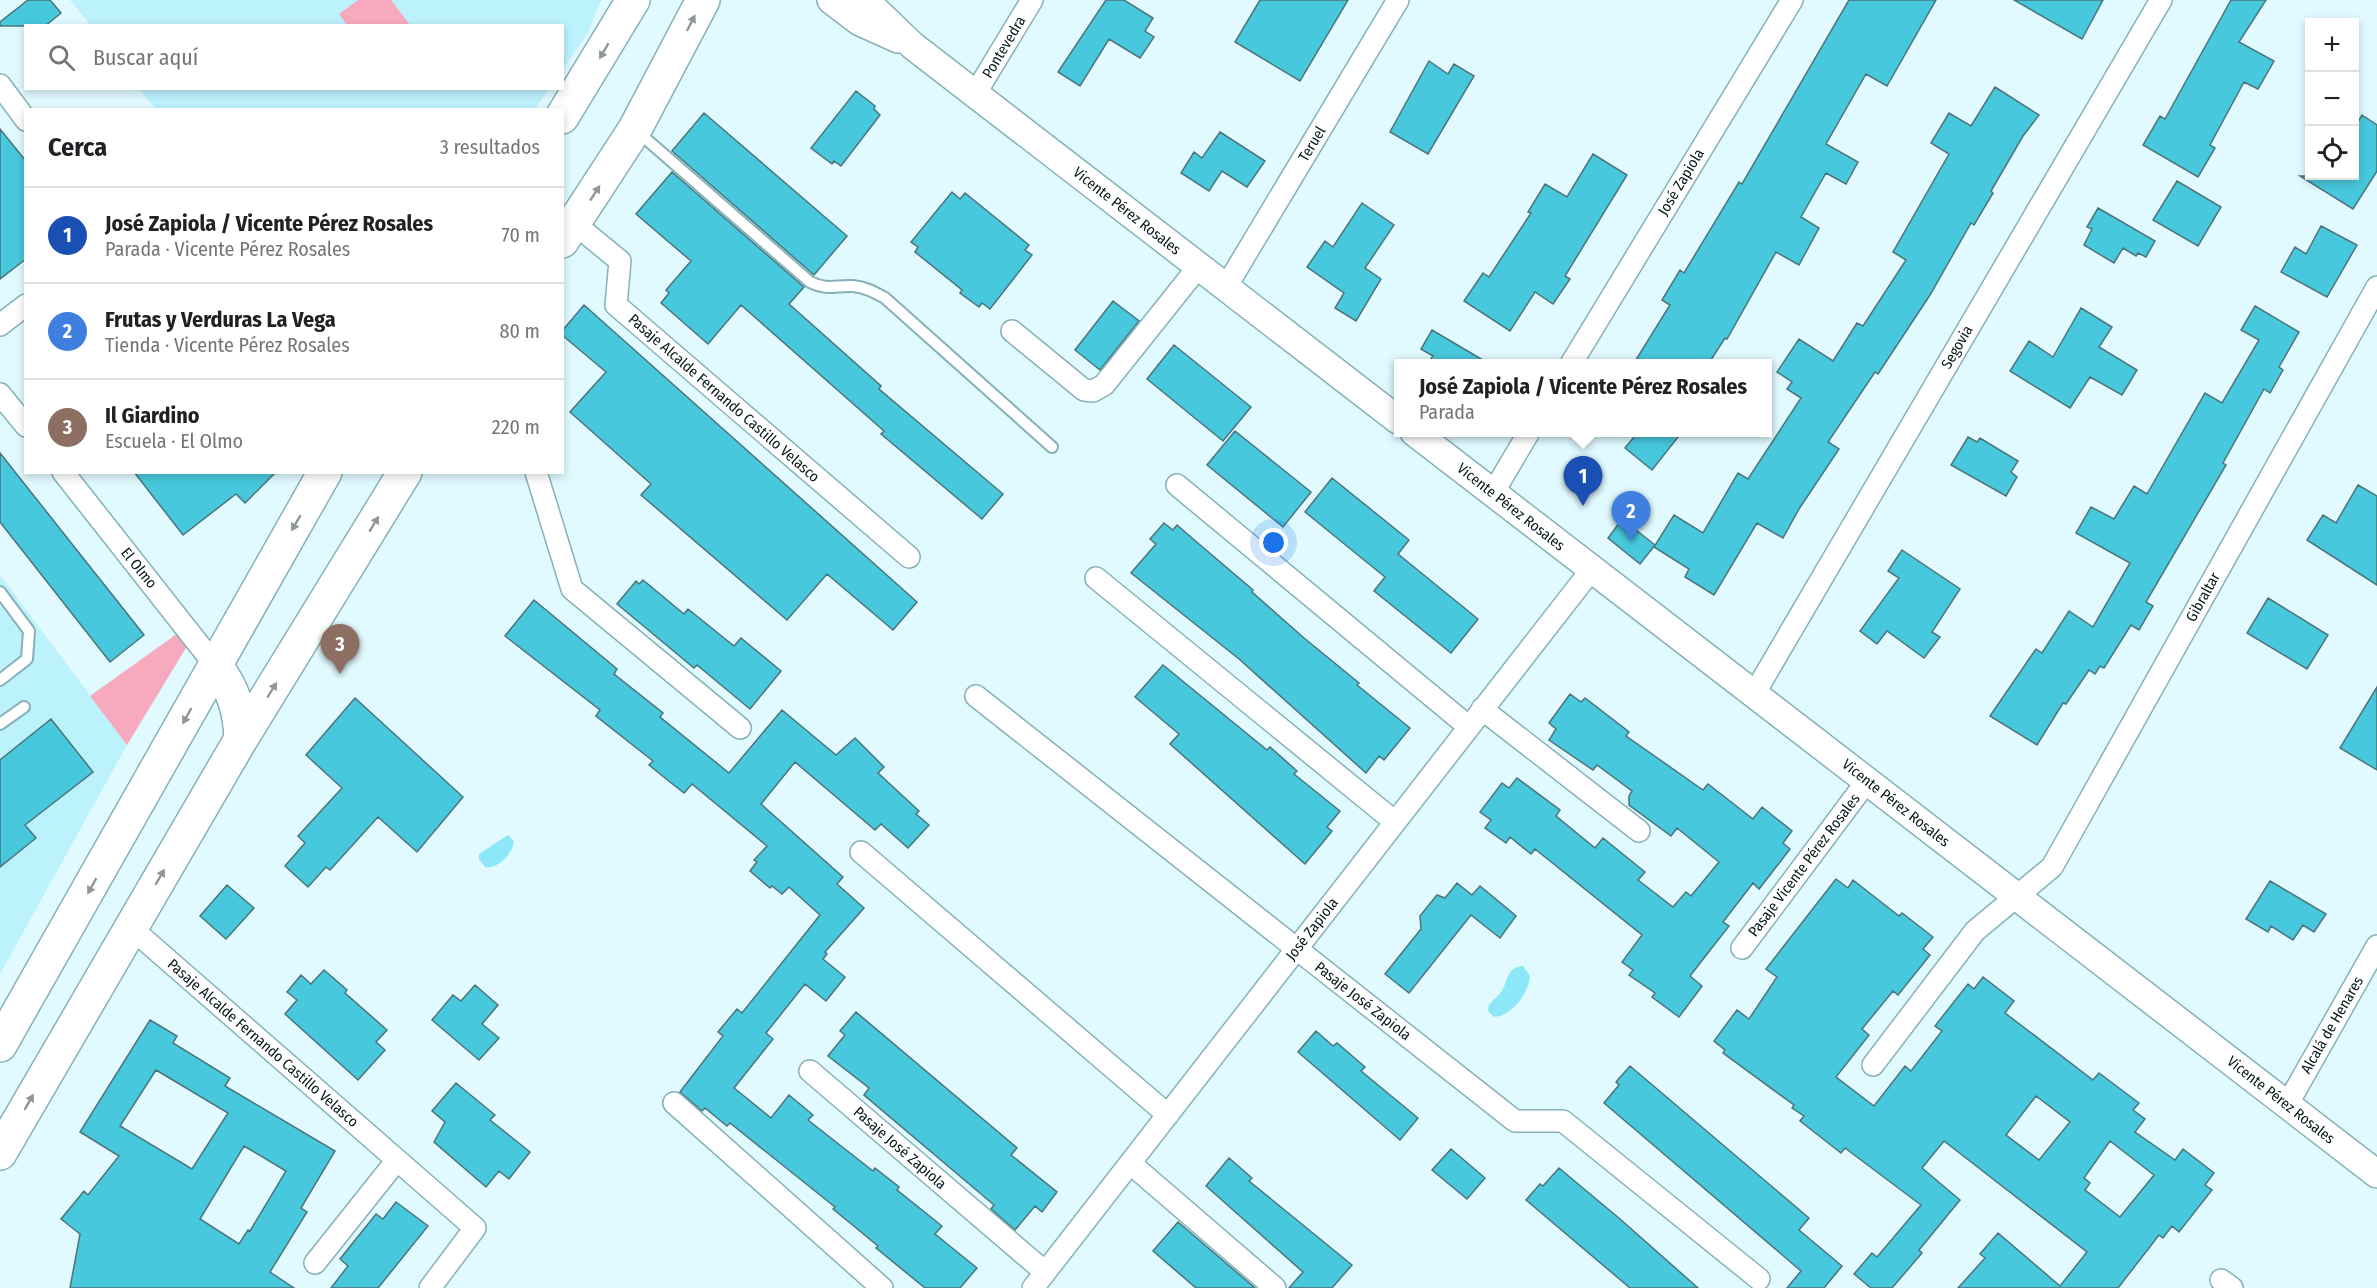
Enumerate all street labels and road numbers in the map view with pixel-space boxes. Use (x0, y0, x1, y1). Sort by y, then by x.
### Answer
street label: Pontevedra (978, 13, 1030, 81)
street label: Teruel (1295, 123, 1330, 165)
street label: José Zapiola (1654, 145, 1708, 219)
street label: Vicente Pérez Rosales (1069, 163, 1185, 259)
street label: Pasaje Alcalde Fernando Castillo Velasco (625, 310, 823, 486)
street label: Segovia (1937, 322, 1977, 372)
street label: Vicente Pérez Rosales (1453, 459, 1569, 555)
street label: El Olmo (117, 544, 161, 592)
street label: Gibraltar (2182, 568, 2224, 625)
street label: Vicente Pérez Rosales (1838, 755, 1954, 851)
street label: Pasaje Vicente Pérez Rosales (1744, 790, 1864, 940)
street label: José Zapiola (1282, 894, 1342, 964)
street label: Pasaje Alcalde Fernando Castillo Velasco (164, 955, 362, 1131)
street label: Pasaje José Zapiola (1311, 958, 1415, 1044)
street label: Alcalá de Henares (2297, 973, 2367, 1077)
street label: Vicente Pérez Rosales (2223, 1052, 2339, 1148)
street label: Pasaje José Zapiola (850, 1103, 950, 1193)

